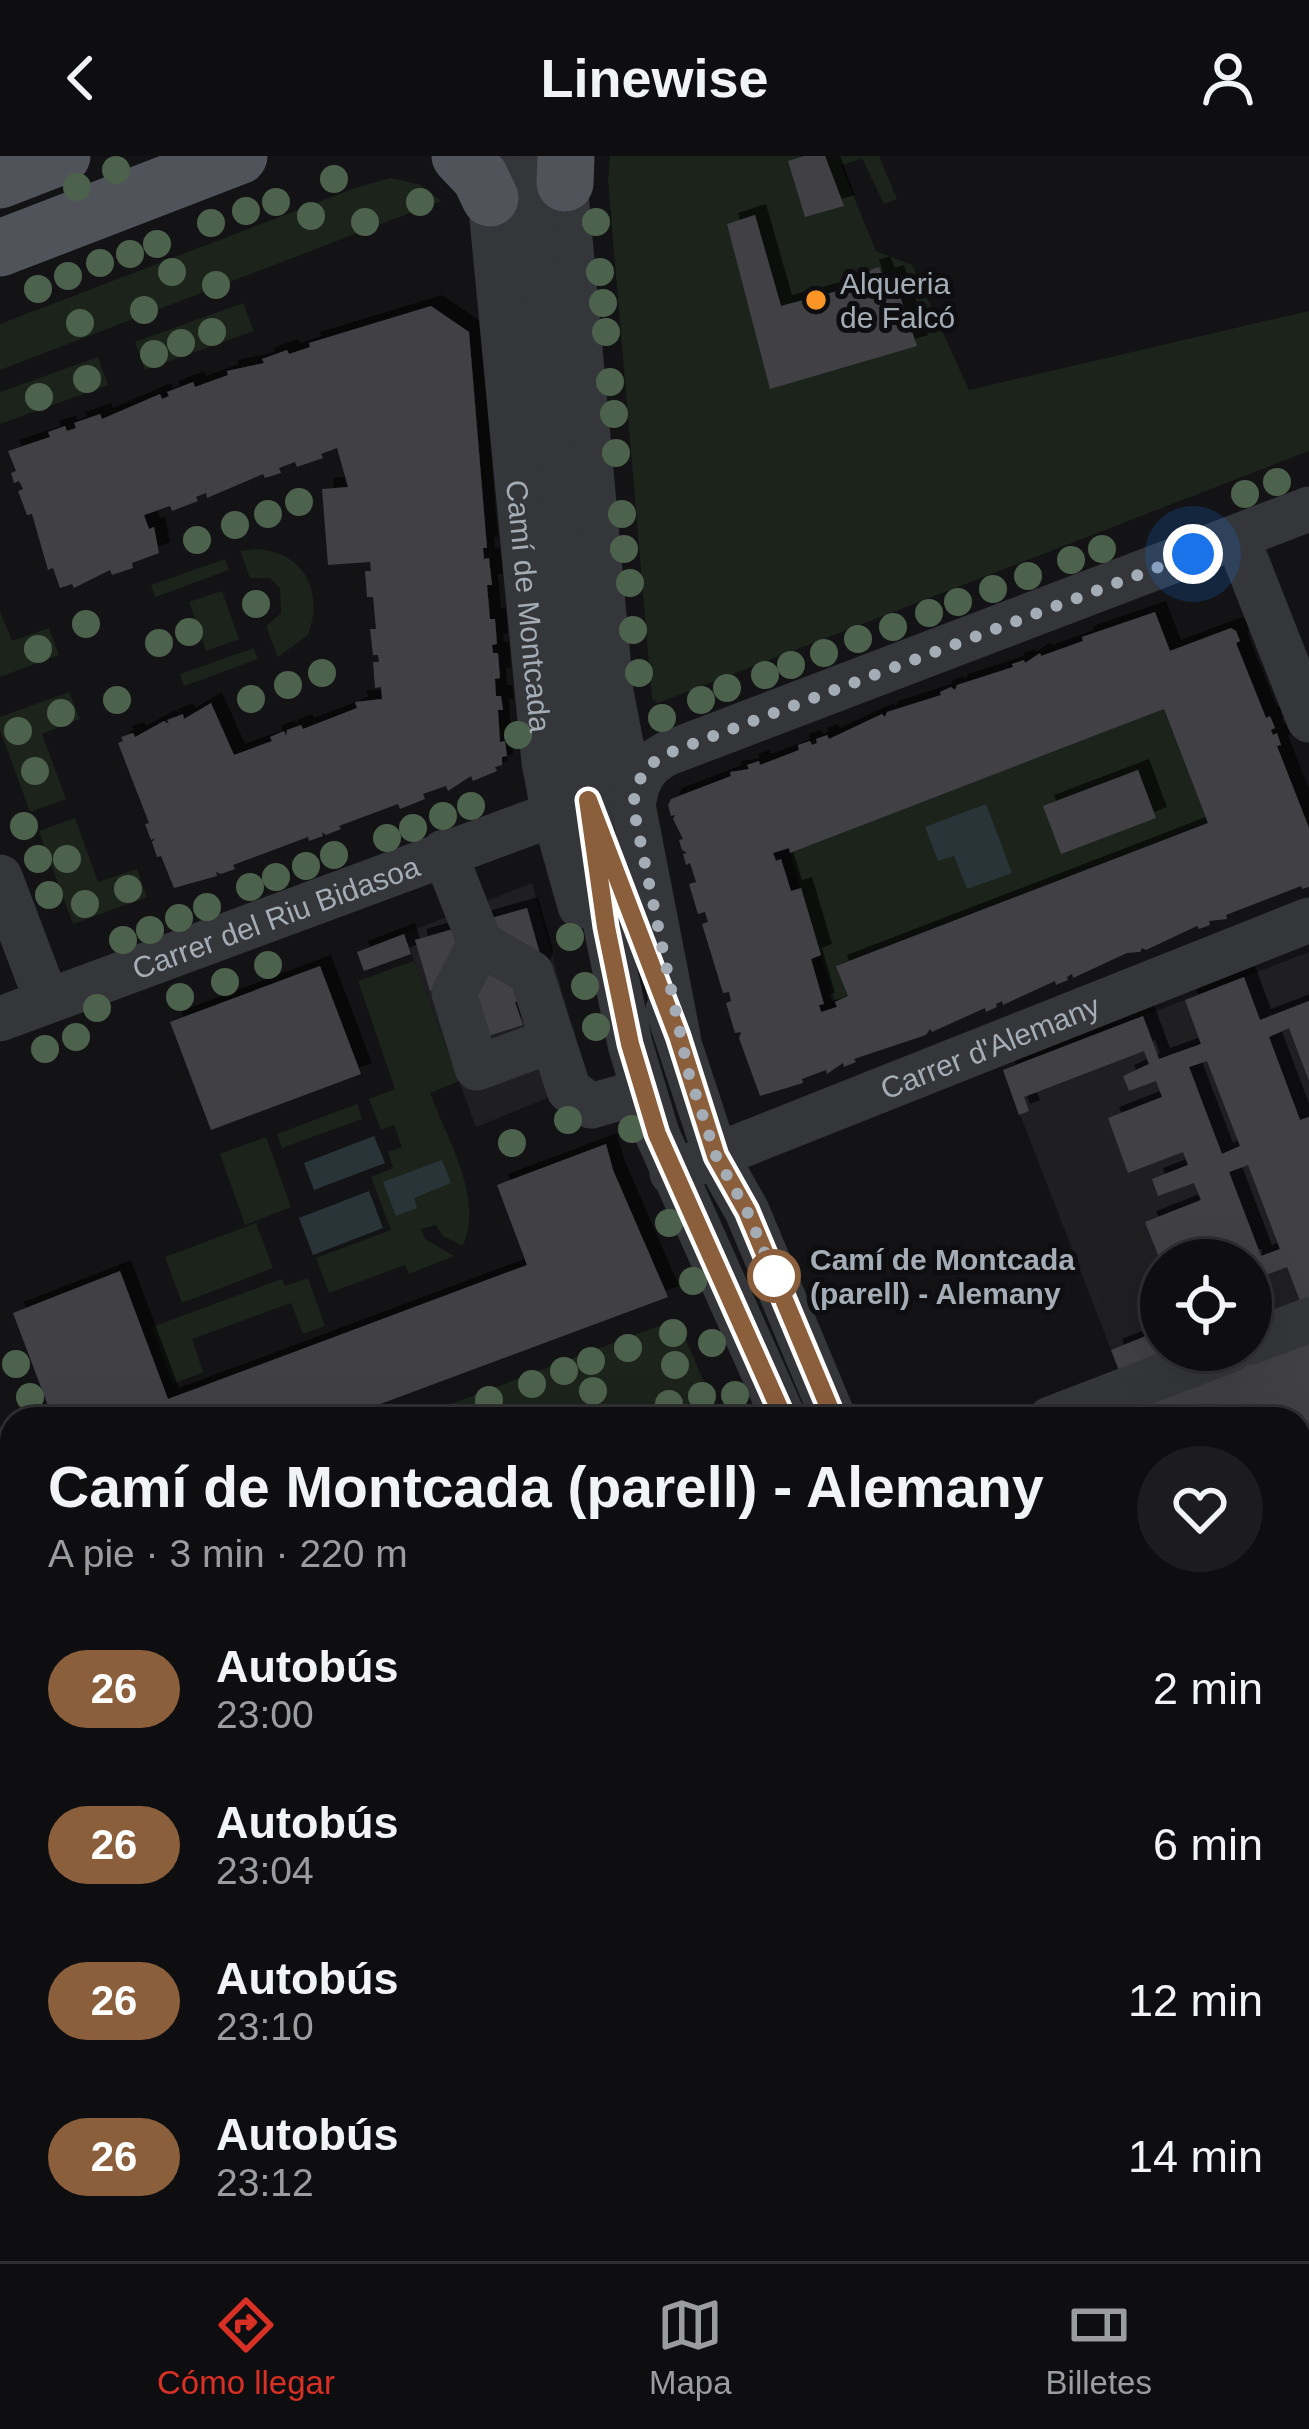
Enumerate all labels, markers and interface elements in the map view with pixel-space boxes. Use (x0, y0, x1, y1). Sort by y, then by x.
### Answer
icon: back (48, 45, 114, 111)
icon: person (1195, 45, 1261, 111)
text: Linewise (540, 48, 769, 108)
place label: Alqueria de Falcó (840, 267, 955, 334)
marker: Alqueria de Falcó (803, 287, 829, 313)
street label: Camí de Montcada (501, 478, 558, 734)
your location (1163, 524, 1223, 584)
street label: Carrer del Riu Bidasoa (128, 849, 424, 985)
street label: Carrer d'Alemany (876, 989, 1104, 1105)
map controls (1140, 1239, 1272, 1371)
button: locate (1140, 1239, 1272, 1371)
place label: Camí de Montcada (parell) - Alemany (810, 1243, 1075, 1310)
marker: Camí de Montcada (parell) - Alemany (749, 1251, 799, 1301)
button: heart (1137, 1446, 1263, 1572)
text: Camí de Montcada (parell) - Alemany (48, 1455, 1044, 1519)
text: A pie · 3 min · 220 m (48, 1532, 408, 1575)
text: Autobús (216, 1641, 398, 1692)
text: 2 min (1153, 1663, 1263, 1714)
text: 26 (91, 1665, 137, 1712)
text: 23:00 (216, 1693, 314, 1736)
text: Autobús (216, 1797, 398, 1848)
text: 6 min (1153, 1819, 1263, 1870)
text: 26 (91, 1821, 137, 1868)
text: 23:04 (216, 1849, 314, 1892)
text: Autobús (216, 1953, 398, 2004)
text: 12 min (1128, 1975, 1263, 2026)
text: 26 (91, 1977, 137, 2024)
text: 23:10 (216, 2005, 314, 2048)
text: Autobús (216, 2109, 398, 2160)
text: 14 min (1128, 2131, 1263, 2182)
text: 26 (91, 2133, 137, 2180)
text: 23:12 (216, 2161, 314, 2204)
tab: Cómo llegar (157, 2292, 335, 2402)
tab: Mapa (649, 2292, 732, 2402)
tab: Billetes (1046, 2292, 1152, 2402)

